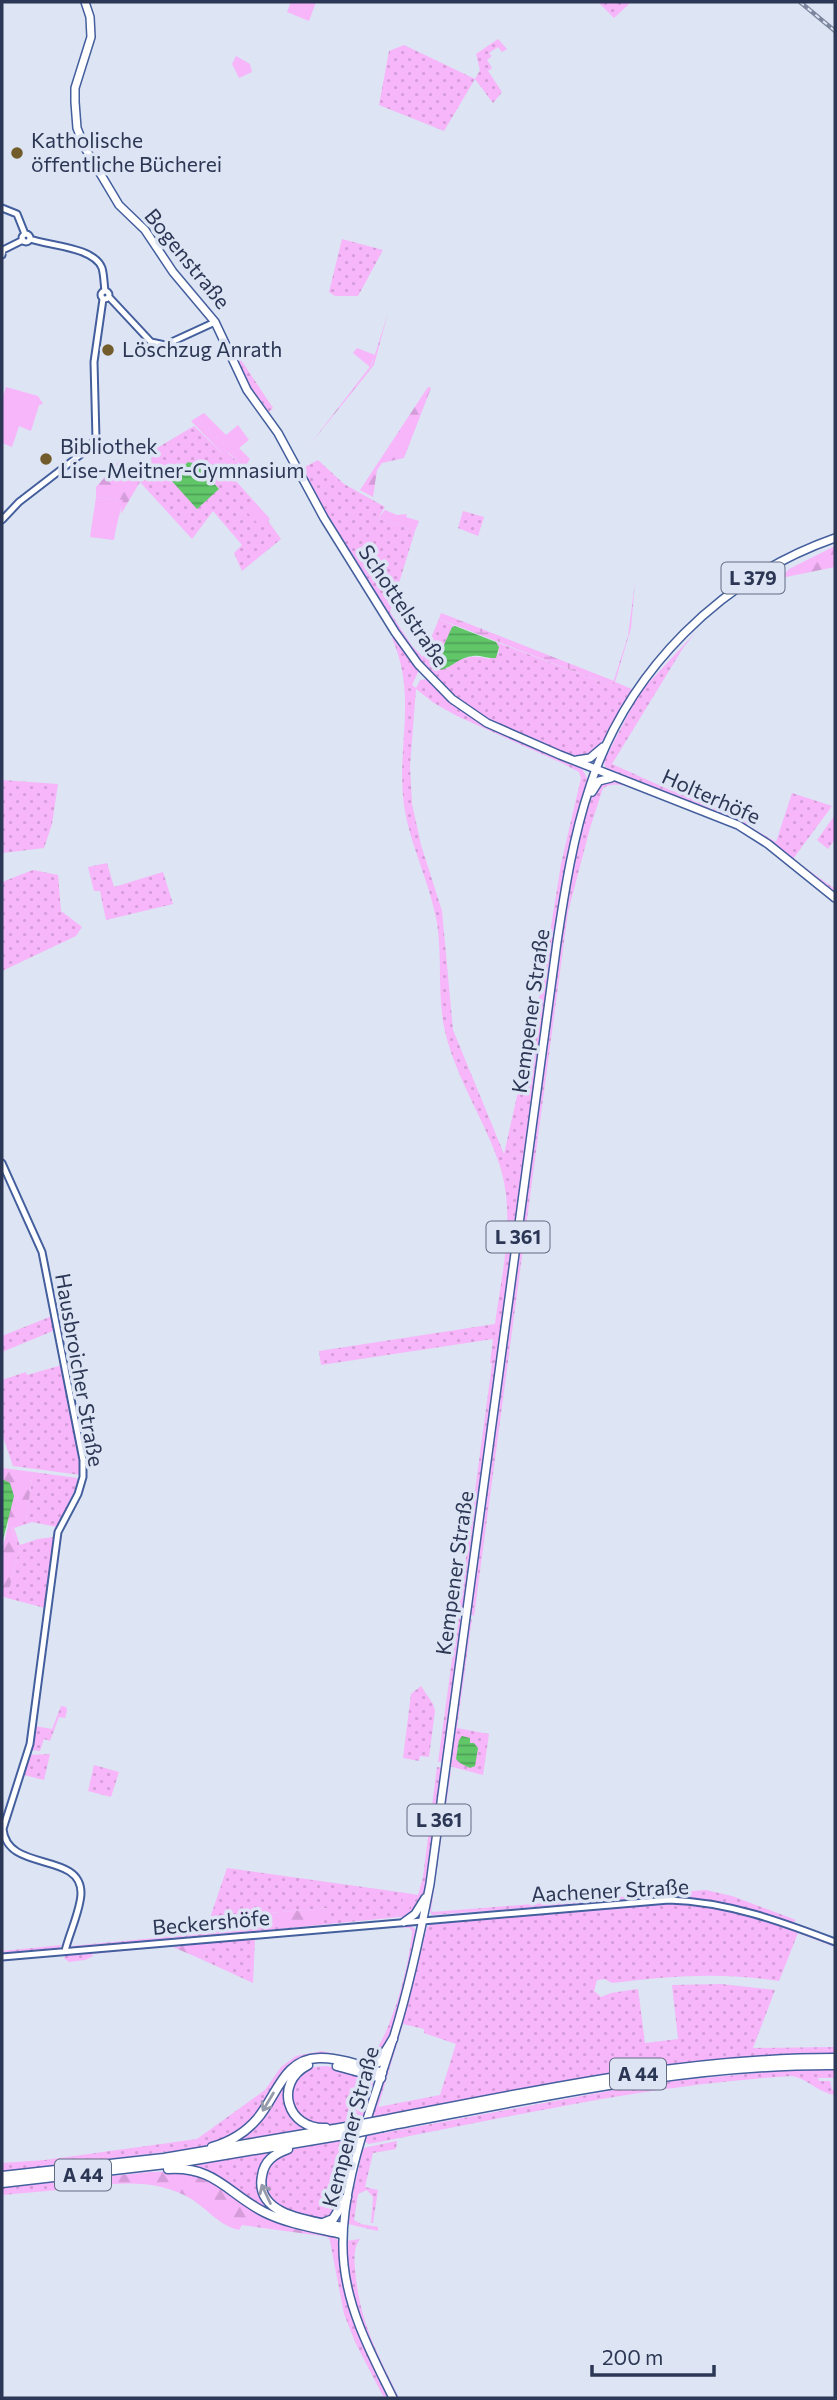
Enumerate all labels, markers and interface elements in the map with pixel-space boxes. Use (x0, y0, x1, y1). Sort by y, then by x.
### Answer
place label: Katholische öffentliche Bücherei (31, 127, 222, 176)
marker: Katholische öffentliche Bücherei (9, 145, 25, 161)
street label: Bogenstraße (140, 203, 236, 313)
place label: Löschzug Anrath (122, 336, 282, 361)
marker: Löschzug Anrath (100, 342, 116, 358)
place label: Bibliothek Lise-Meitner-Gymnasium (60, 433, 305, 482)
marker: Bibliothek Lise-Meitner-Gymnasium (38, 451, 54, 467)
street label: Schottelstraße (354, 539, 454, 671)
road number: L 379 (722, 562, 784, 594)
street label: Holterhöfe (659, 763, 765, 828)
street label: Kempener Straße (506, 927, 553, 1094)
road number: L 361 (486, 1222, 550, 1252)
street label: Hausbroicher Straße (51, 1271, 110, 1468)
street label: Kempener Straße (430, 1489, 477, 1656)
road number: L 361 (408, 1804, 471, 1836)
street label: Aachener Straße (530, 1873, 689, 1906)
street label: Beckershöfe (151, 1904, 271, 1939)
street label: Kempener Straße (316, 2043, 383, 2210)
road number: A 44 (610, 2058, 666, 2090)
one-way arrow (261, 2092, 275, 2112)
road number: A 44 (55, 2160, 111, 2190)
one-way arrow (259, 2184, 272, 2205)
scale bar (592, 2334, 714, 2378)
text: 200 m (602, 2344, 663, 2369)

